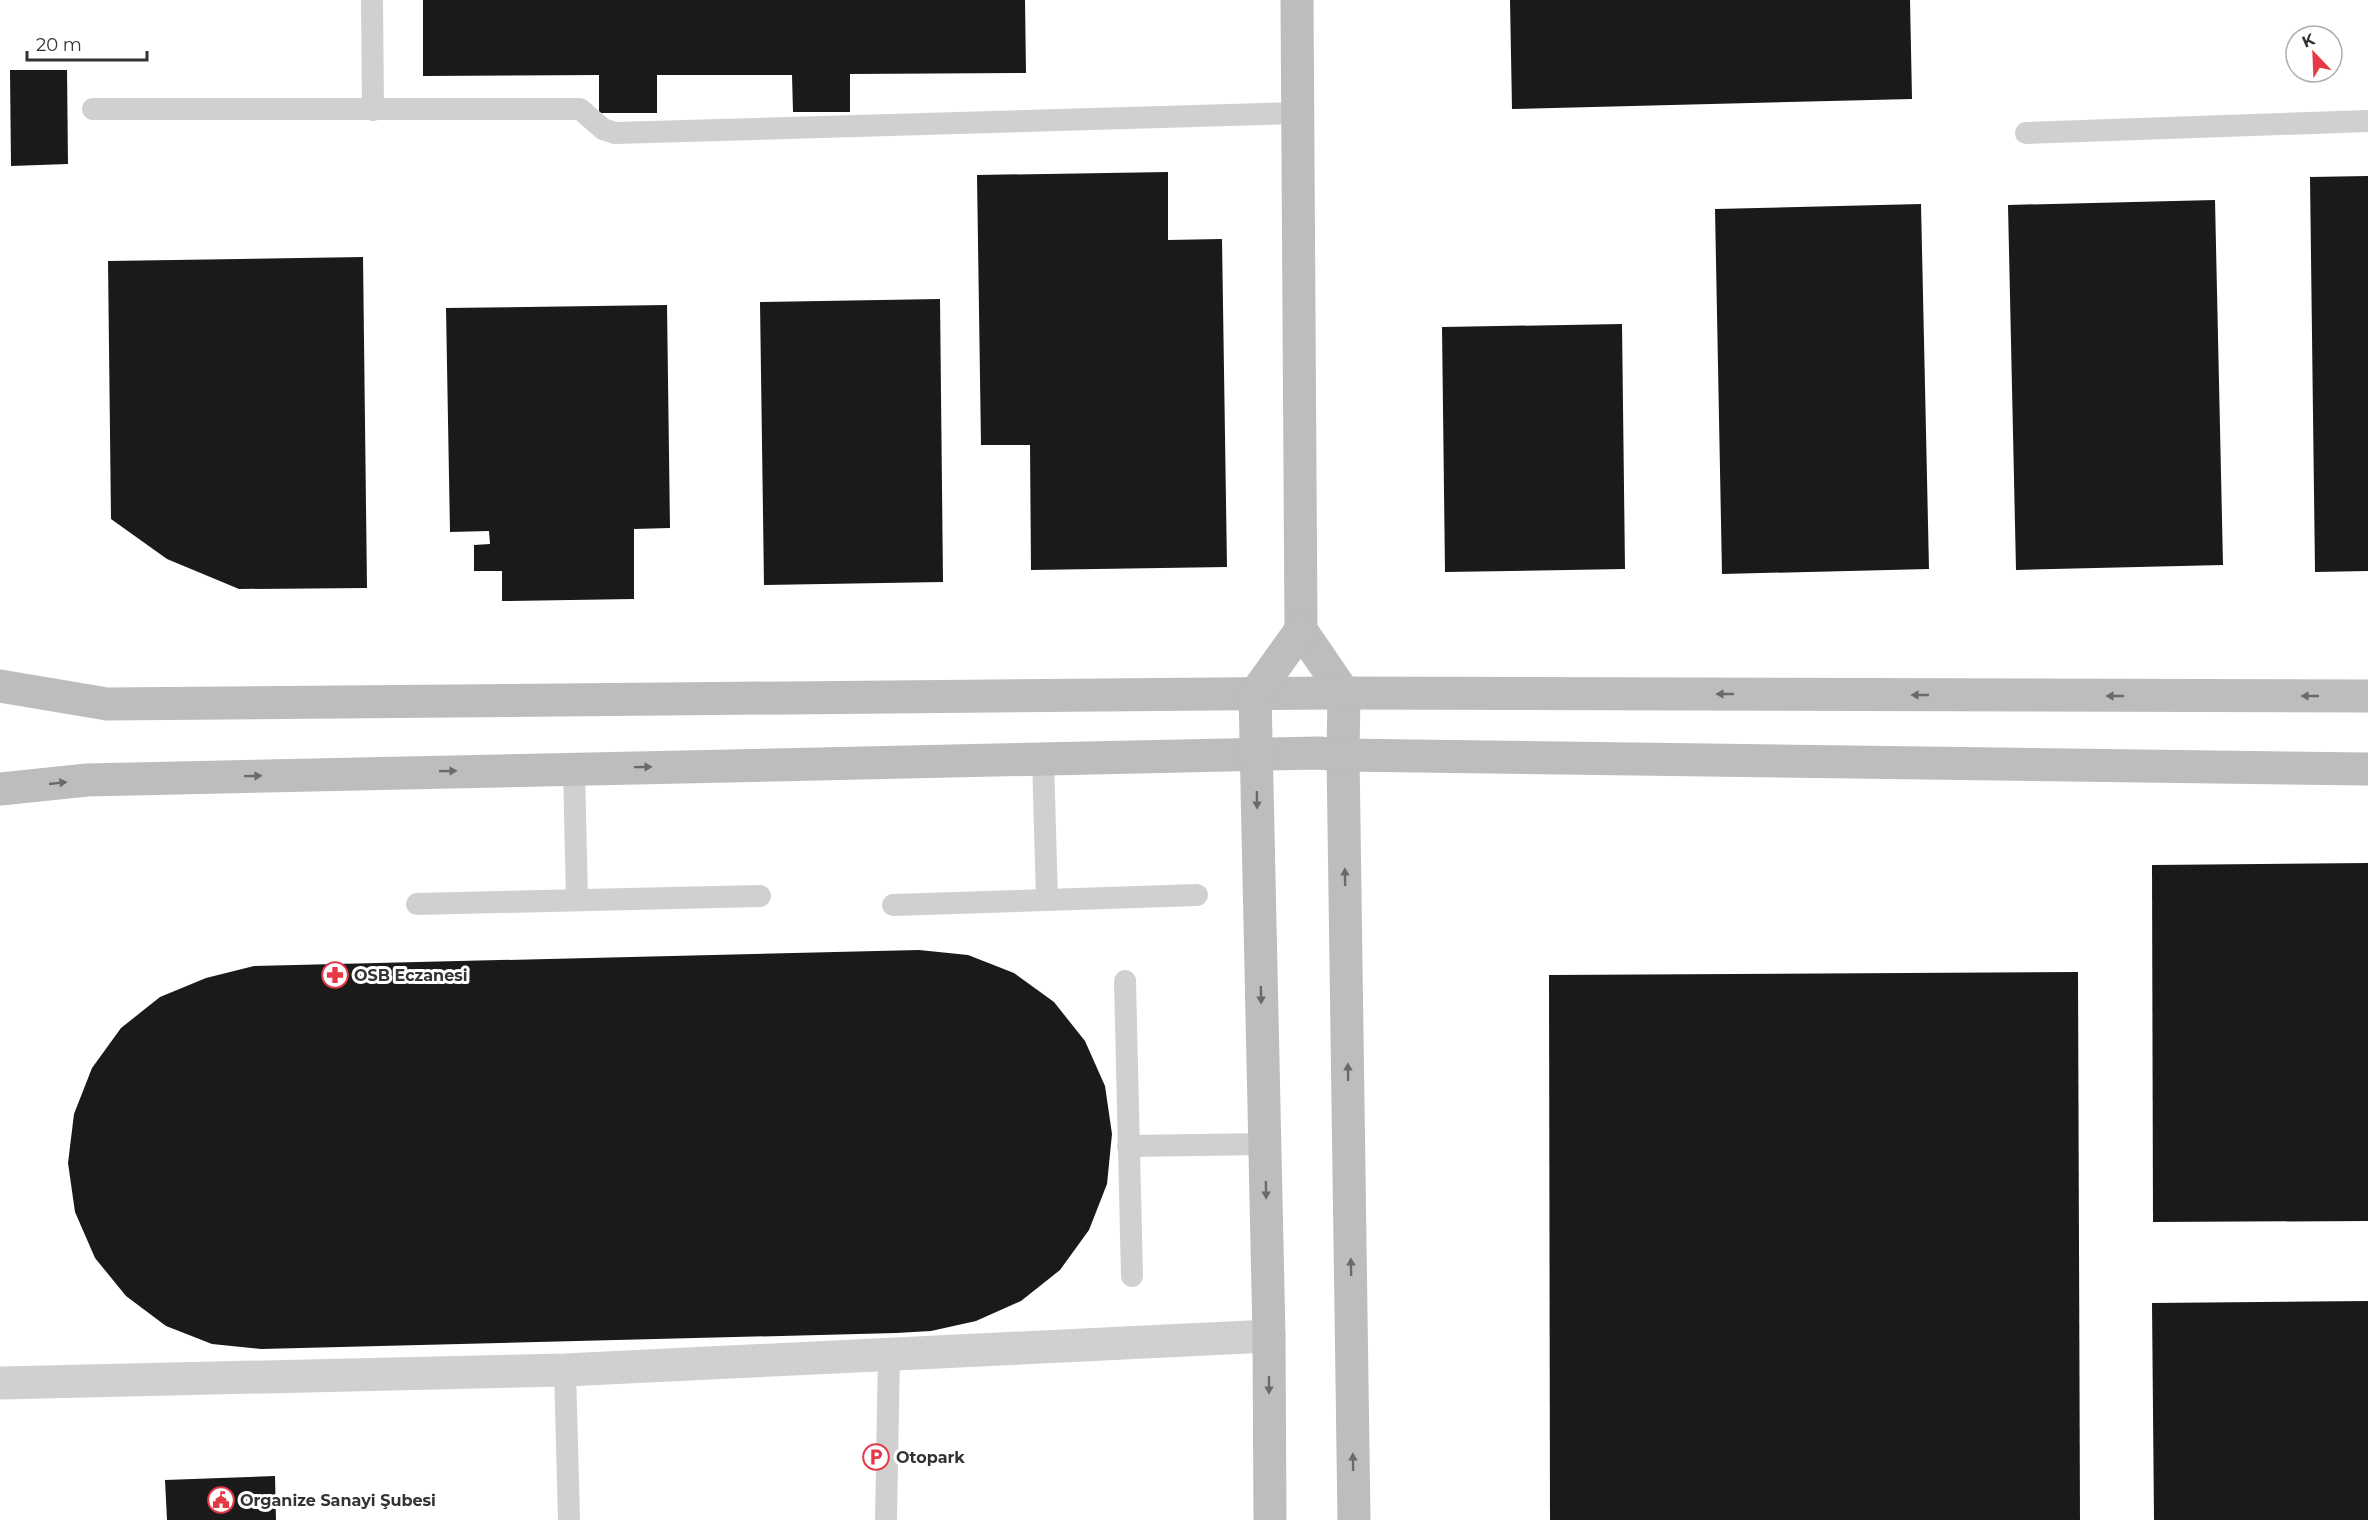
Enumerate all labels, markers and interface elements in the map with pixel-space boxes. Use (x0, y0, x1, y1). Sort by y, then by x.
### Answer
scale bar (27, 24, 147, 62)
north arrow (2284, 24, 2344, 84)
text: K (2299, 29, 2319, 52)
text: 20 m (36, 34, 82, 56)
one-way arrow (1715, 689, 1734, 699)
one-way arrow (1910, 690, 1929, 700)
one-way arrow (2105, 691, 2124, 701)
one-way arrow (2300, 691, 2319, 701)
one-way arrow (633, 762, 652, 772)
one-way arrow (438, 767, 457, 776)
one-way arrow (243, 771, 262, 781)
one-way arrow (49, 778, 68, 788)
one-way arrow (1252, 790, 1262, 809)
one-way arrow (1340, 867, 1350, 886)
pharmacy icon: OSB Eczanesi (320, 960, 350, 990)
place label: OSB Eczanesi (354, 966, 468, 985)
one-way arrow (1257, 985, 1266, 1004)
one-way arrow (1343, 1062, 1353, 1081)
one-way arrow (1261, 1180, 1271, 1199)
one-way arrow (1346, 1257, 1356, 1276)
one-way arrow (1264, 1375, 1274, 1394)
parking icon: Otopark (861, 1442, 891, 1472)
place label: Otopark (896, 1448, 965, 1467)
one-way arrow (1349, 1452, 1358, 1471)
public building icon: Organize Sanayi Şubesi (206, 1485, 236, 1515)
place label: Organize Sanayi Şubesi (240, 1491, 436, 1510)

